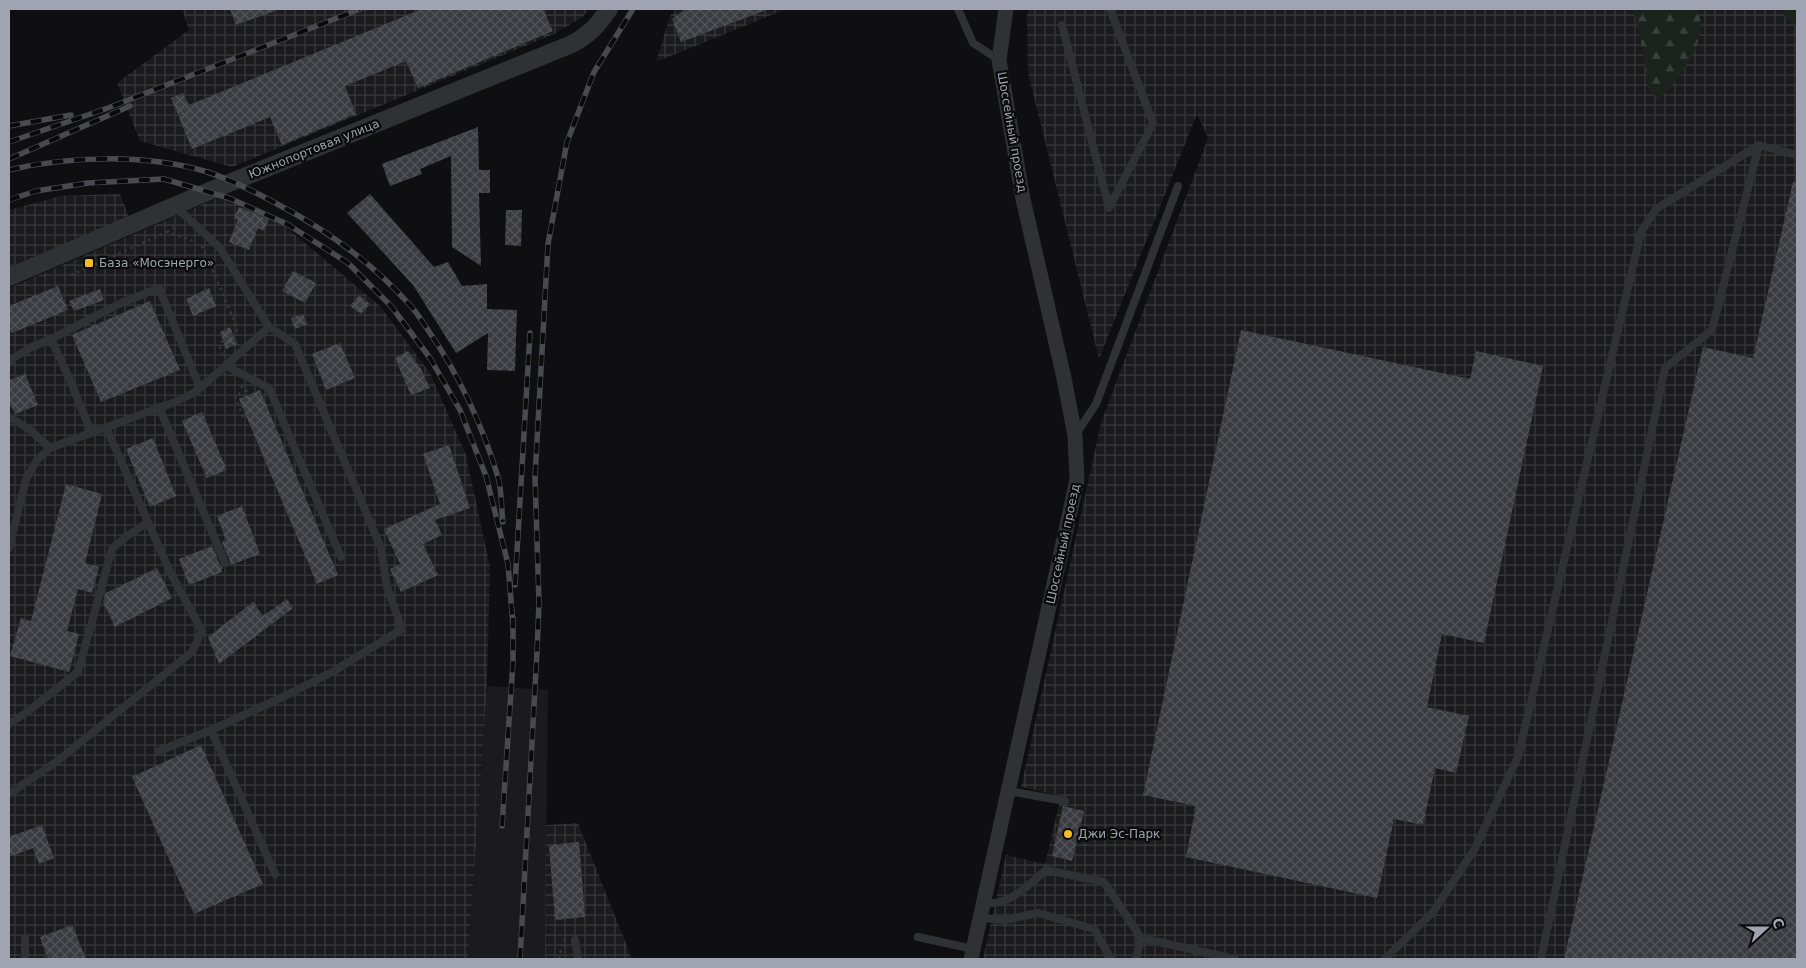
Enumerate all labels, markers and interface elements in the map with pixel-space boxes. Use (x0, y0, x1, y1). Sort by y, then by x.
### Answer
street label: Шоссейный проезд (994, 71, 1030, 193)
street label: Южнопортовая улица (247, 116, 381, 182)
place label: База «Мосэнерго» (99, 256, 214, 270)
marker: База «Мосэнерго» (83, 257, 95, 269)
street label: Шоссейный проезд (1043, 483, 1083, 605)
place label: Джи Эс-Парк (1078, 827, 1160, 841)
marker: Джи Эс-Парк (1062, 828, 1074, 840)
north arrow (1741, 903, 1791, 953)
text: С (1769, 916, 1787, 931)

